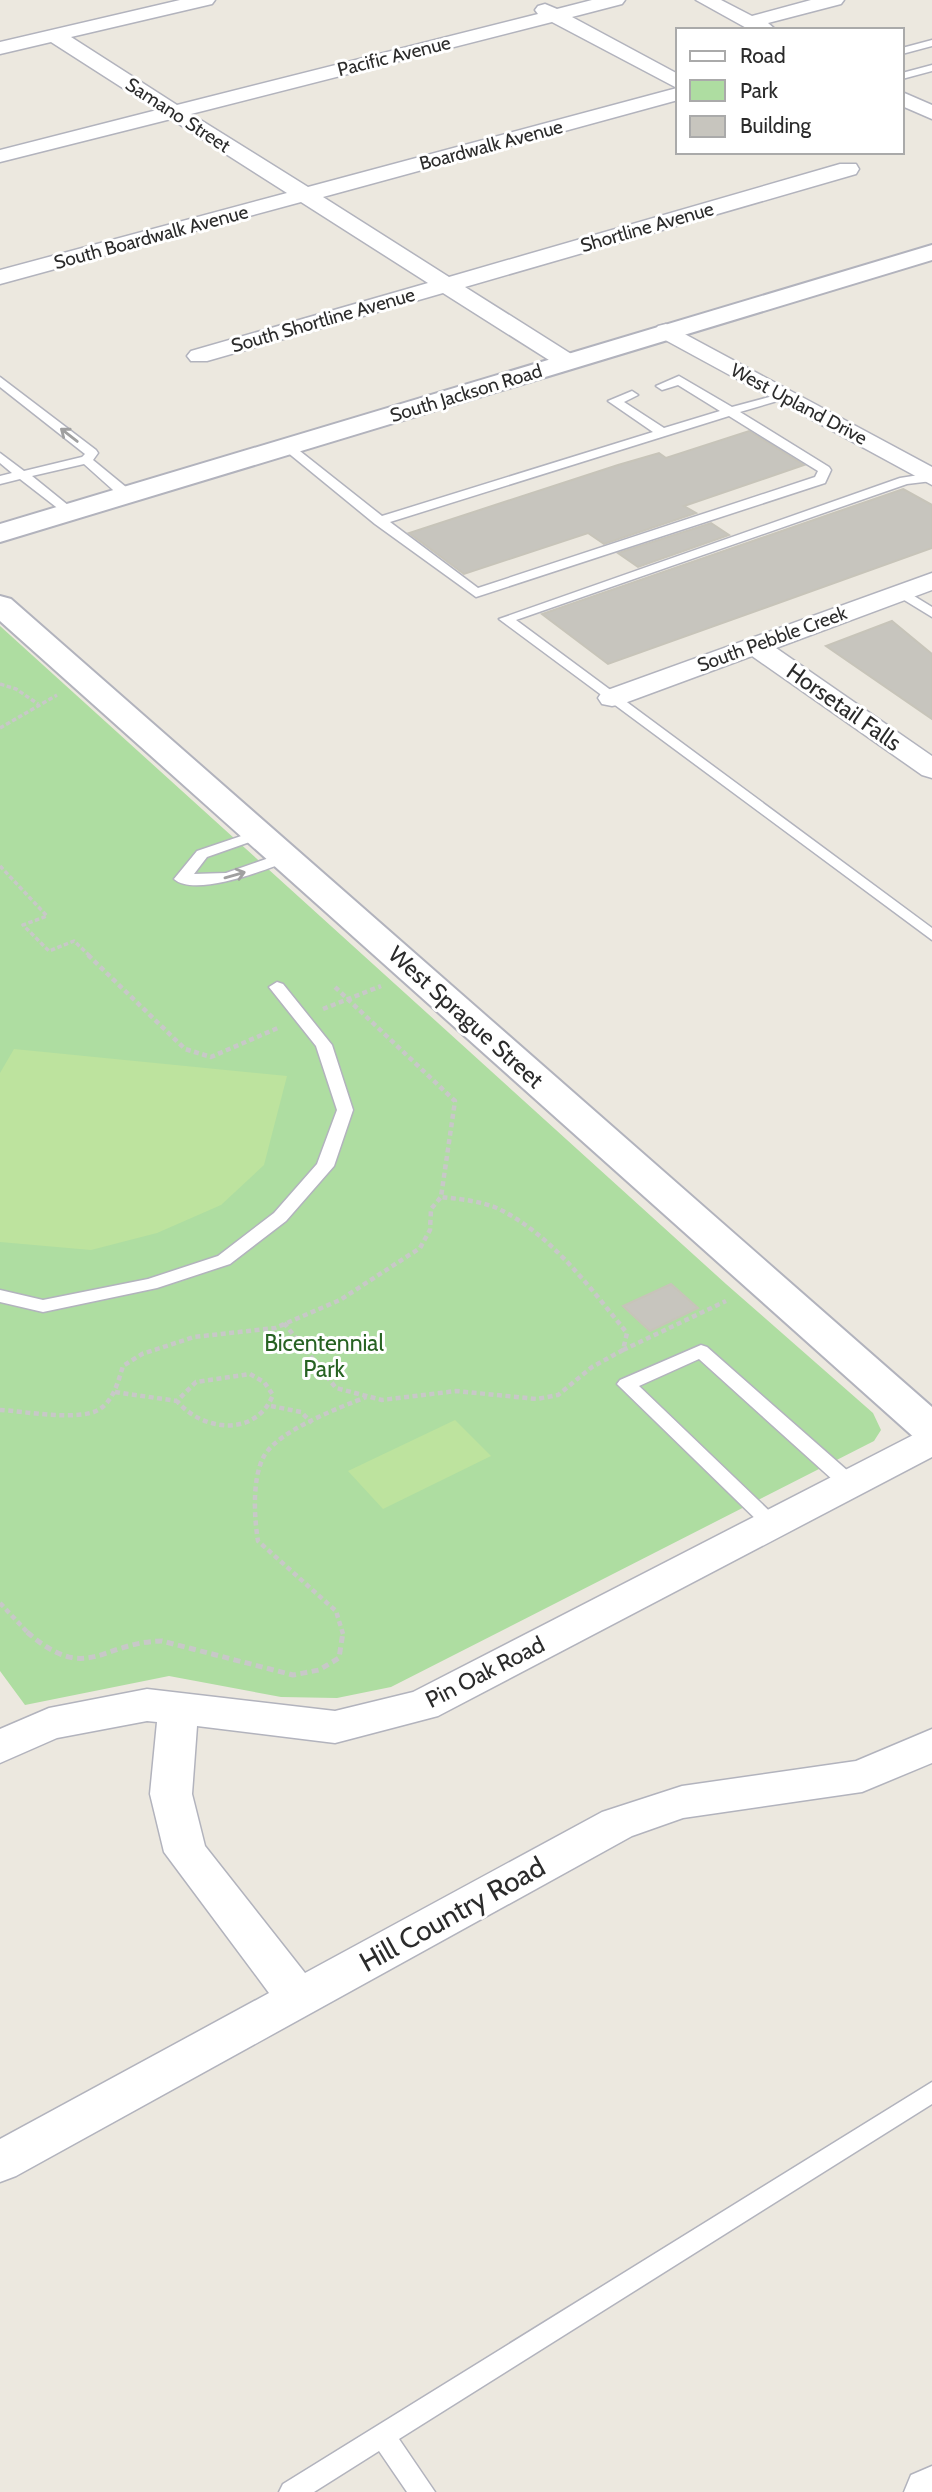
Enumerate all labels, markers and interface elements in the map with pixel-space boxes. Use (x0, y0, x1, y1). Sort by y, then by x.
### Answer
legend (676, 28, 904, 154)
street label: Pacific Avenue (335, 31, 453, 81)
text: Road (740, 43, 786, 68)
street label: Samano Street (121, 73, 235, 158)
text: Park (740, 78, 778, 103)
text: Building (740, 113, 812, 138)
street label: Boardwalk Avenue (417, 115, 565, 175)
street label: Shortline Avenue (578, 197, 717, 257)
street label: South Boardwalk Avenue (51, 200, 251, 274)
street label: South Shortline Avenue (229, 283, 418, 357)
street label: West Upland Drive (727, 358, 871, 450)
street label: South Jackson Road (387, 359, 545, 427)
one-way arrow (60, 428, 78, 443)
street label: South Pebble Creek (694, 601, 850, 677)
street label: Horsetail Falls (781, 657, 907, 757)
one-way arrow (223, 867, 245, 880)
street label: West Sprague Street (383, 940, 549, 1094)
park label: Bicentennial Park (264, 1329, 384, 1383)
street label: Pin Oak Road (421, 1630, 549, 1714)
street label: Hill Country Road (353, 1849, 551, 1979)

